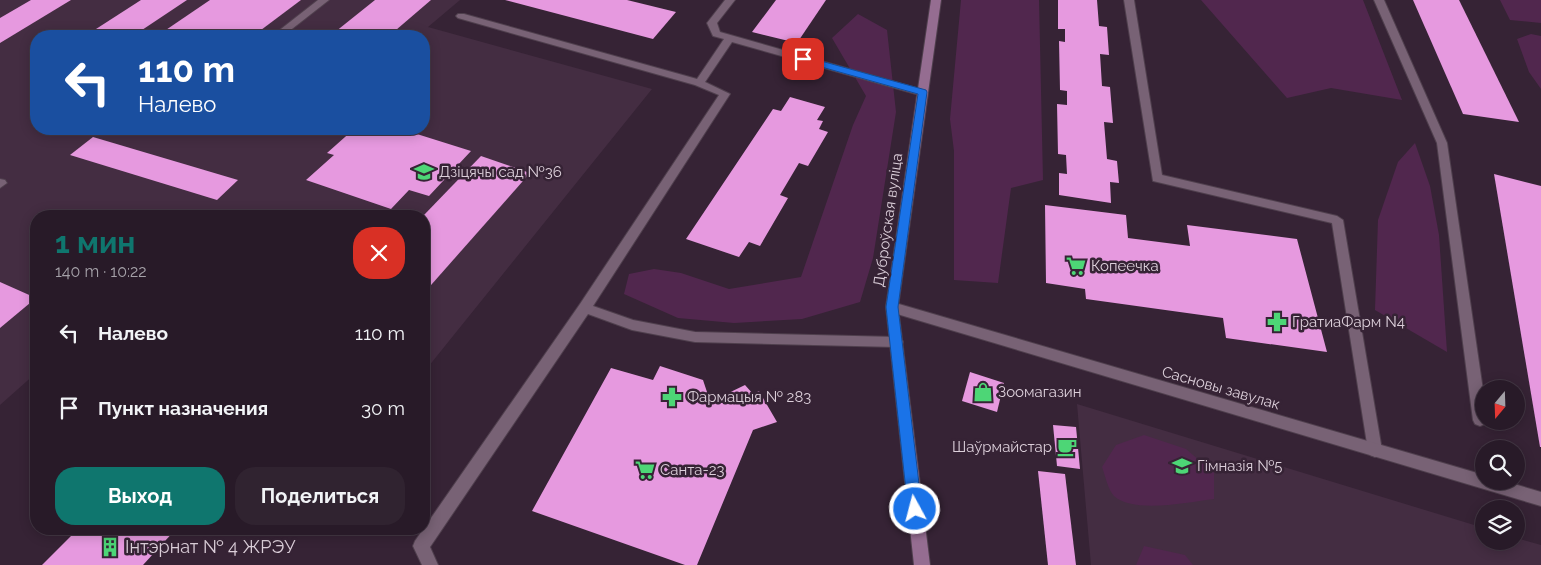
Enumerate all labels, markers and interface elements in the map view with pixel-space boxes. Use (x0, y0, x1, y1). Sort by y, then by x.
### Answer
pin (782, 38, 824, 80)
icon: arrive (789, 45, 817, 73)
text: 110 m (138, 49, 235, 90)
icon: left (55, 50, 120, 115)
text: Налево (138, 91, 216, 117)
street label: Дуброўская вуліца (870, 152, 906, 288)
school or university icon: Дзіцячы сад №36 (413, 161, 435, 183)
place label: Дзіцячы сад №36 (439, 163, 562, 181)
text: 1 мин (55, 225, 135, 260)
button: close (353, 227, 405, 279)
supermarket icon: Копеечка (1065, 255, 1087, 277)
place label: Копеечка (1091, 257, 1159, 275)
text: 140 m · 10:22 (55, 262, 147, 281)
pharmacy icon: ГратиаФарм N4 (1266, 311, 1288, 333)
place label: ГратиаФарм N4 (1292, 313, 1405, 331)
icon: left (55, 319, 83, 347)
text: Налево (98, 322, 168, 344)
text: 110 m (355, 322, 405, 344)
street label: Сасновы завулак (1160, 363, 1282, 414)
north arrow (1475, 380, 1525, 430)
map controls (1475, 380, 1525, 550)
shop icon: Зоомагазин (972, 381, 994, 403)
place label: Зоомагазин (998, 383, 1082, 401)
pharmacy icon: Фармацыя № 283 (661, 386, 683, 408)
place label: Фармацыя № 283 (687, 388, 811, 406)
icon: arrive (55, 394, 83, 422)
text: Пункт назначения (98, 397, 268, 419)
text: 30 m (361, 397, 405, 419)
cafe icon: Шаўрмайстар (1056, 436, 1078, 458)
place label: Шаўрмайстар (952, 438, 1052, 456)
button: search (1475, 440, 1525, 490)
school or university icon: Гімназія №5 (1171, 455, 1193, 477)
place label: Гімназія №5 (1197, 457, 1283, 475)
supermarket icon: Санта-23 (634, 459, 656, 481)
place label: Санта-23 (660, 461, 725, 479)
button: Выход (55, 467, 225, 525)
button: Поделиться (235, 467, 405, 525)
position arrow (888, 482, 940, 534)
button: layers (1475, 500, 1525, 550)
building icon: Інтэрнат № 4 ЖРЭУ (99, 536, 121, 558)
place label: Інтэрнат № 4 ЖРЭУ (125, 536, 296, 557)

